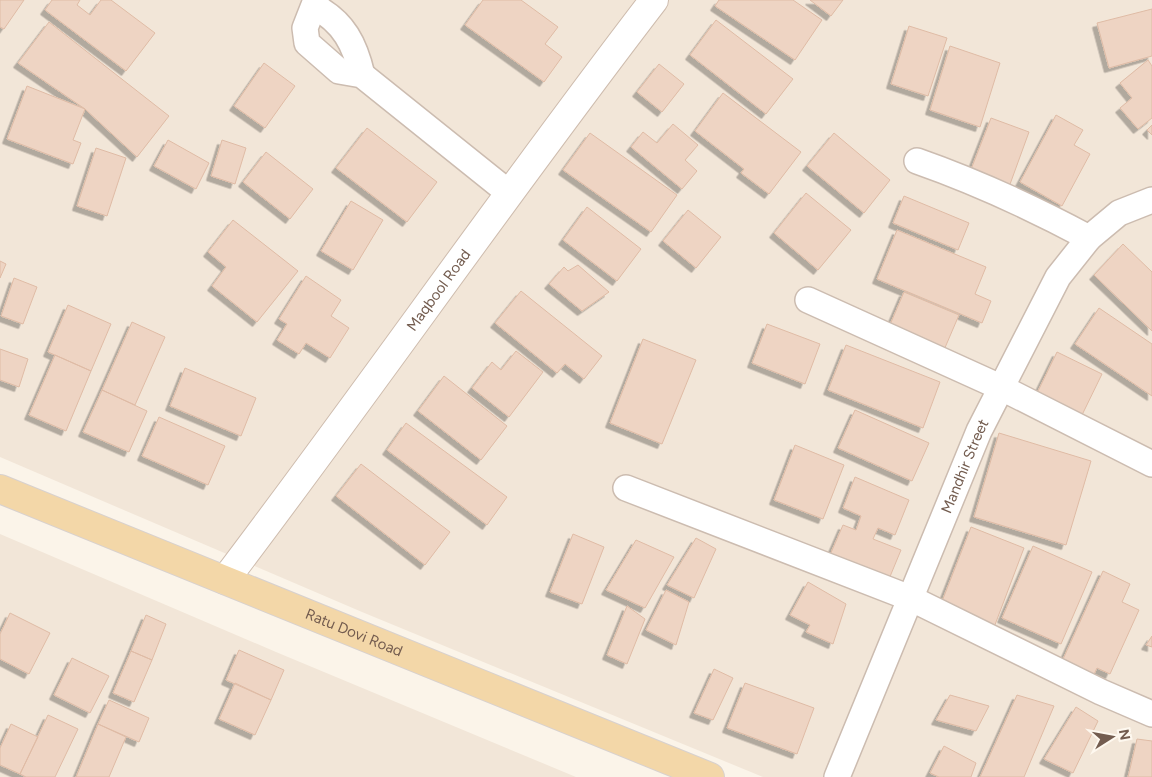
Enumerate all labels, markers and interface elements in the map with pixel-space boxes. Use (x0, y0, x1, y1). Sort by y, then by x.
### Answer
street label: Maqbool Road (403, 246, 474, 335)
street label: Mandhir Street (937, 416, 993, 516)
street label: Ratu Dovi Road (303, 605, 405, 660)
north arrow (1087, 712, 1137, 762)
text: N (1115, 728, 1134, 742)

